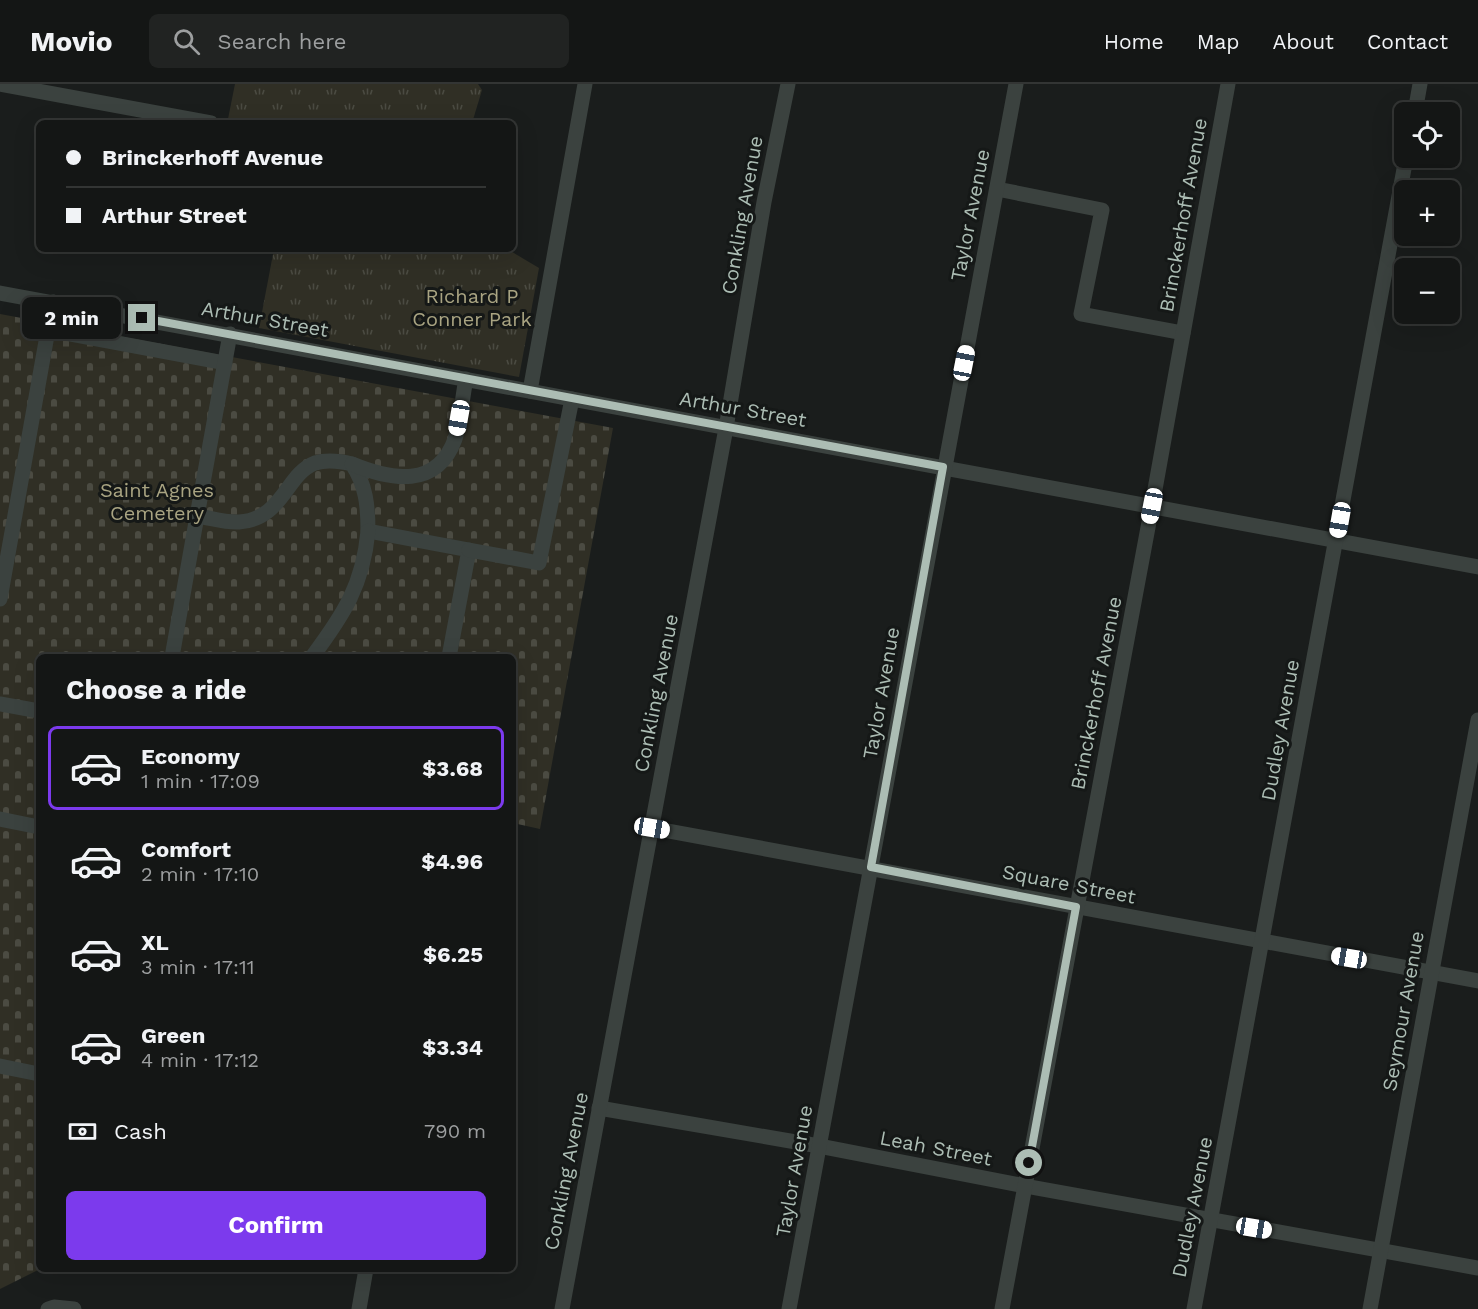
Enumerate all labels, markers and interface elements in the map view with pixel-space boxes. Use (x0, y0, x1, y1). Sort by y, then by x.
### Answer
search box (149, 14, 569, 68)
text: Movio (30, 25, 113, 58)
icon: search (170, 25, 203, 58)
text: Search here (218, 29, 347, 54)
text: Home (1104, 29, 1164, 54)
text: Map (1197, 29, 1240, 54)
text: About (1273, 29, 1334, 54)
text: Contact (1367, 29, 1448, 54)
map controls (1394, 102, 1460, 324)
button: locate (1394, 102, 1460, 168)
street label: Brinckerhoff Avenue (1154, 116, 1212, 314)
street label: Conkling Avenue (716, 134, 768, 296)
text: Brinckerhoff Avenue (102, 145, 323, 170)
street label: Taylor Avenue (945, 147, 995, 283)
button: + (1394, 180, 1460, 246)
text: Arthur Street (102, 203, 247, 228)
button: − (1394, 258, 1460, 324)
park label: Richard P Conner Park (412, 284, 532, 331)
street label: Arthur Street (200, 296, 331, 342)
callout: 2 min (22, 297, 121, 339)
route end (128, 304, 155, 331)
text: 2 min (44, 306, 99, 330)
car (952, 344, 976, 382)
street label: Arthur Street (678, 386, 809, 432)
car (447, 399, 471, 437)
park label: Saint Agnes Cemetery (100, 478, 214, 525)
car (1140, 487, 1164, 525)
car (1328, 501, 1352, 539)
street label: Brinckerhoff Avenue (1065, 594, 1127, 792)
street label: Conkling Avenue (629, 612, 683, 774)
street label: Taylor Avenue (858, 625, 904, 761)
street label: Dudley Avenue (1256, 657, 1304, 803)
text: Choose a ride (66, 674, 246, 706)
icon: car (69, 741, 123, 795)
text: Economy (141, 744, 240, 769)
text: $3.68 (422, 756, 483, 781)
text: 1 min · 17:09 (141, 769, 260, 793)
car (633, 816, 671, 840)
icon: car (69, 834, 123, 888)
text: Comfort (141, 837, 231, 862)
text: $4.96 (421, 849, 483, 874)
street label: Square Street (1000, 859, 1138, 909)
text: 2 min · 17:10 (141, 862, 259, 886)
icon: car (69, 927, 123, 981)
street label: Seymour Avenue (1377, 929, 1429, 1093)
text: XL (141, 930, 169, 955)
text: $6.25 (423, 942, 483, 967)
car (1330, 946, 1368, 970)
text: 3 min · 17:11 (141, 955, 255, 979)
icon: car (69, 1020, 123, 1074)
text: Green (141, 1023, 205, 1048)
text: $3.34 (422, 1035, 483, 1060)
text: 4 min · 17:12 (141, 1048, 259, 1072)
street label: Conkling Avenue (539, 1090, 593, 1252)
street label: Taylor Avenue (771, 1103, 817, 1239)
icon: cash (66, 1115, 99, 1148)
text: Cash (114, 1119, 167, 1144)
text: 790 m (424, 1119, 486, 1143)
street label: Leah Street (878, 1125, 995, 1171)
street label: Dudley Avenue (1167, 1134, 1217, 1280)
route start (1015, 1149, 1042, 1176)
button: Confirm (66, 1191, 486, 1260)
car (1235, 1216, 1273, 1240)

